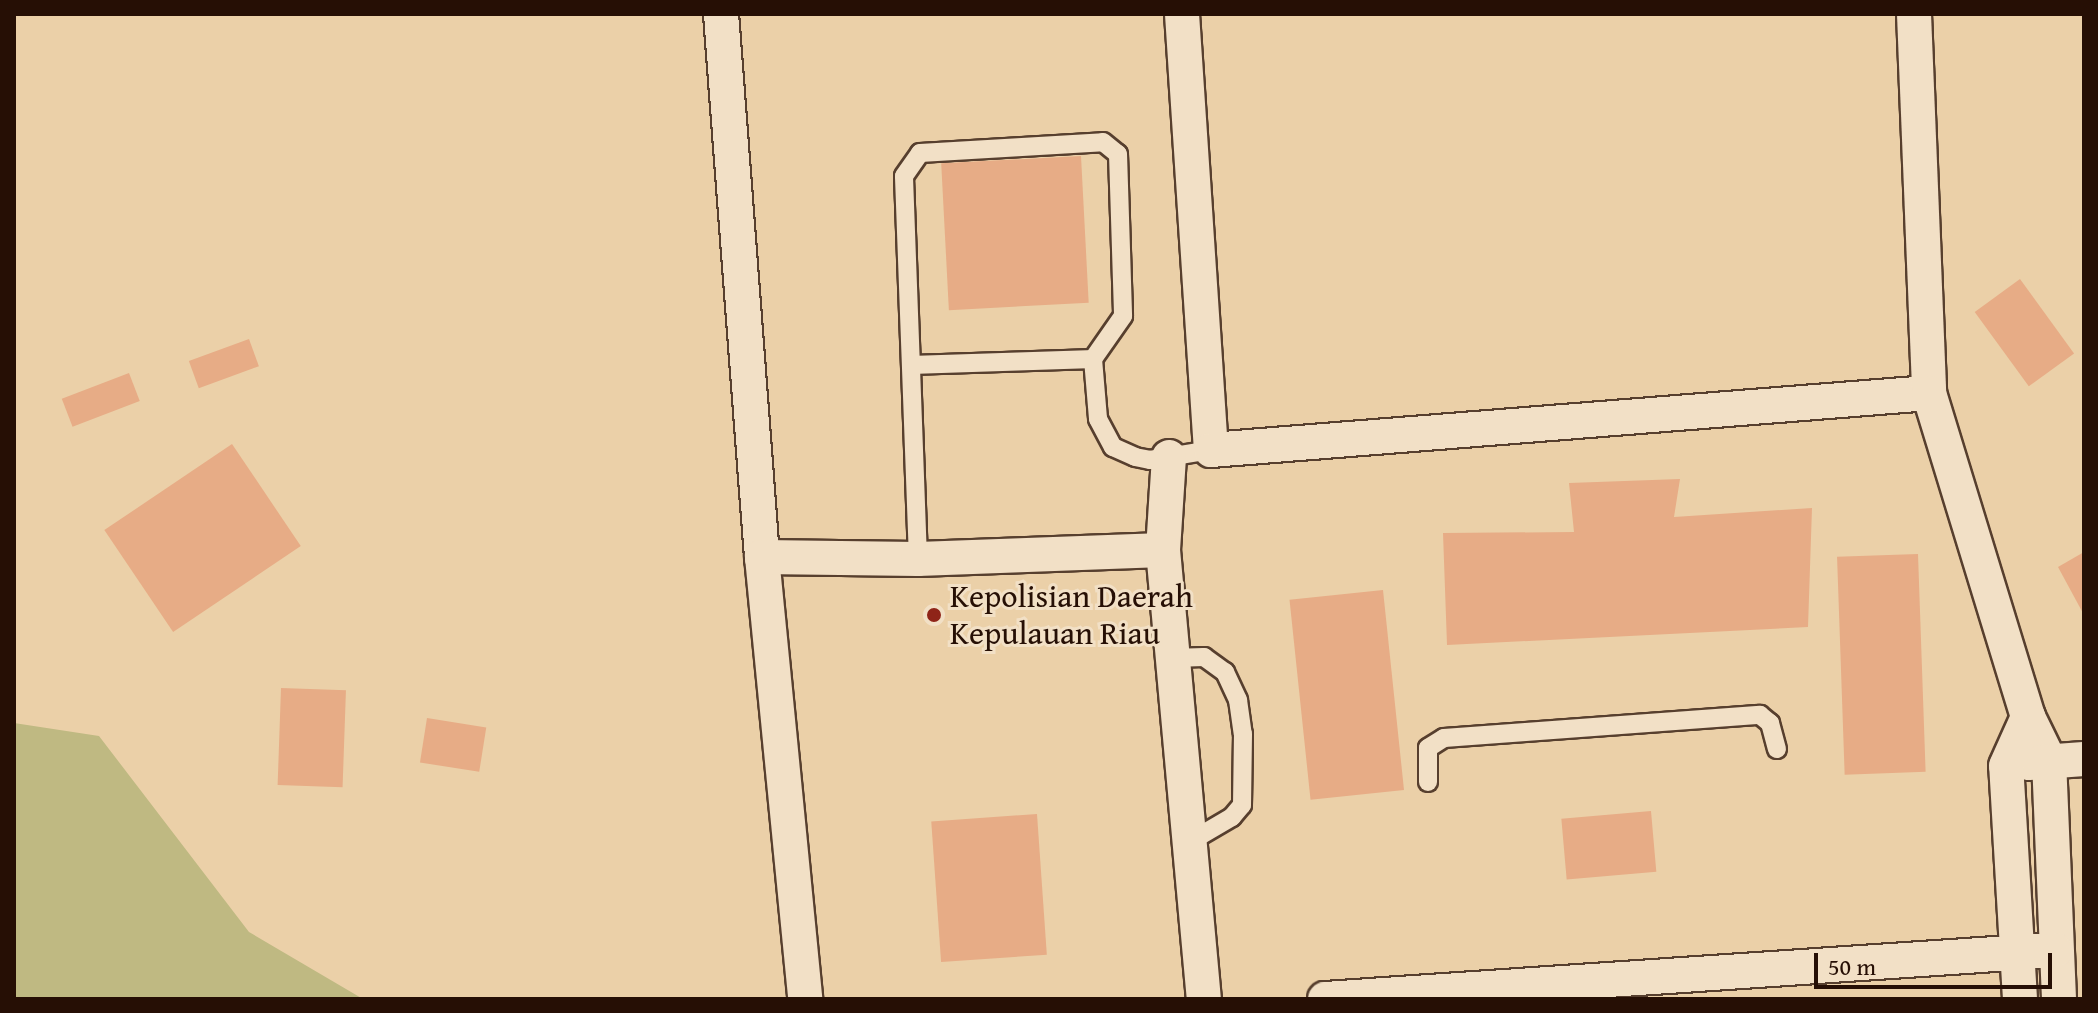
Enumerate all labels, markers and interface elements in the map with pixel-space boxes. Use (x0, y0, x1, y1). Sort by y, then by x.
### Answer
place label: Kepolisian Daerah Kepulauan Riau (950, 578, 1193, 653)
marker: Kepolisian Daerah Kepulauan Riau (925, 606, 943, 624)
scale bar (1818, 937, 2056, 987)
text: 50 m (1828, 949, 1876, 984)

